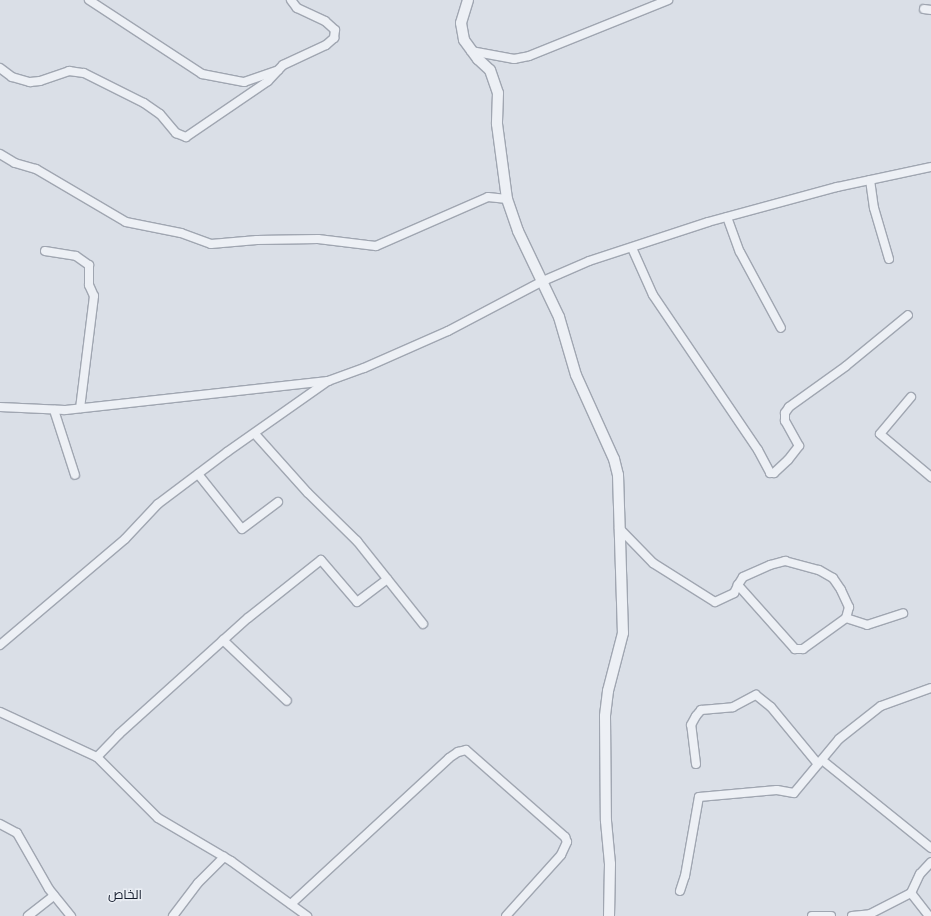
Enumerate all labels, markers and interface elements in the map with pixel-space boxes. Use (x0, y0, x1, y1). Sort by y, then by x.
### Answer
district label: الخاص (108, 888, 142, 904)

